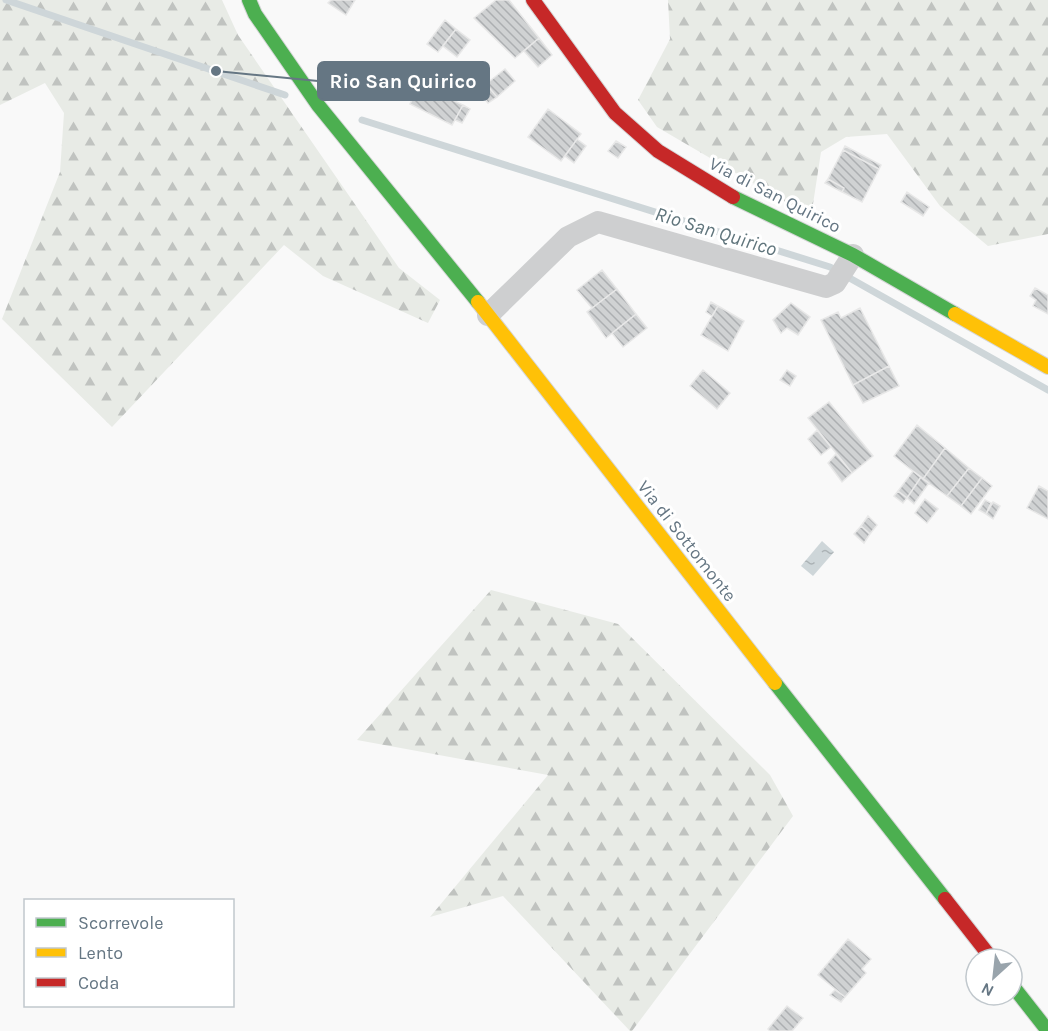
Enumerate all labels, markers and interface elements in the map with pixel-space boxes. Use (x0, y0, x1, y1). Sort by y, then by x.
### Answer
callout: Rio San Quirico (318, 62, 489, 100)
text: Rio San Quirico (330, 70, 476, 93)
street label: Via di San Quirico (705, 152, 845, 238)
water label: Rio San Quirico (652, 202, 780, 261)
street label: Via di Sottomonte (633, 476, 741, 606)
legend (24, 899, 234, 1007)
text: Scorrevole (78, 912, 163, 934)
text: Lento (78, 942, 123, 964)
north arrow (964, 947, 1024, 1007)
text: Coda (78, 972, 119, 994)
text: N (978, 979, 997, 1001)

